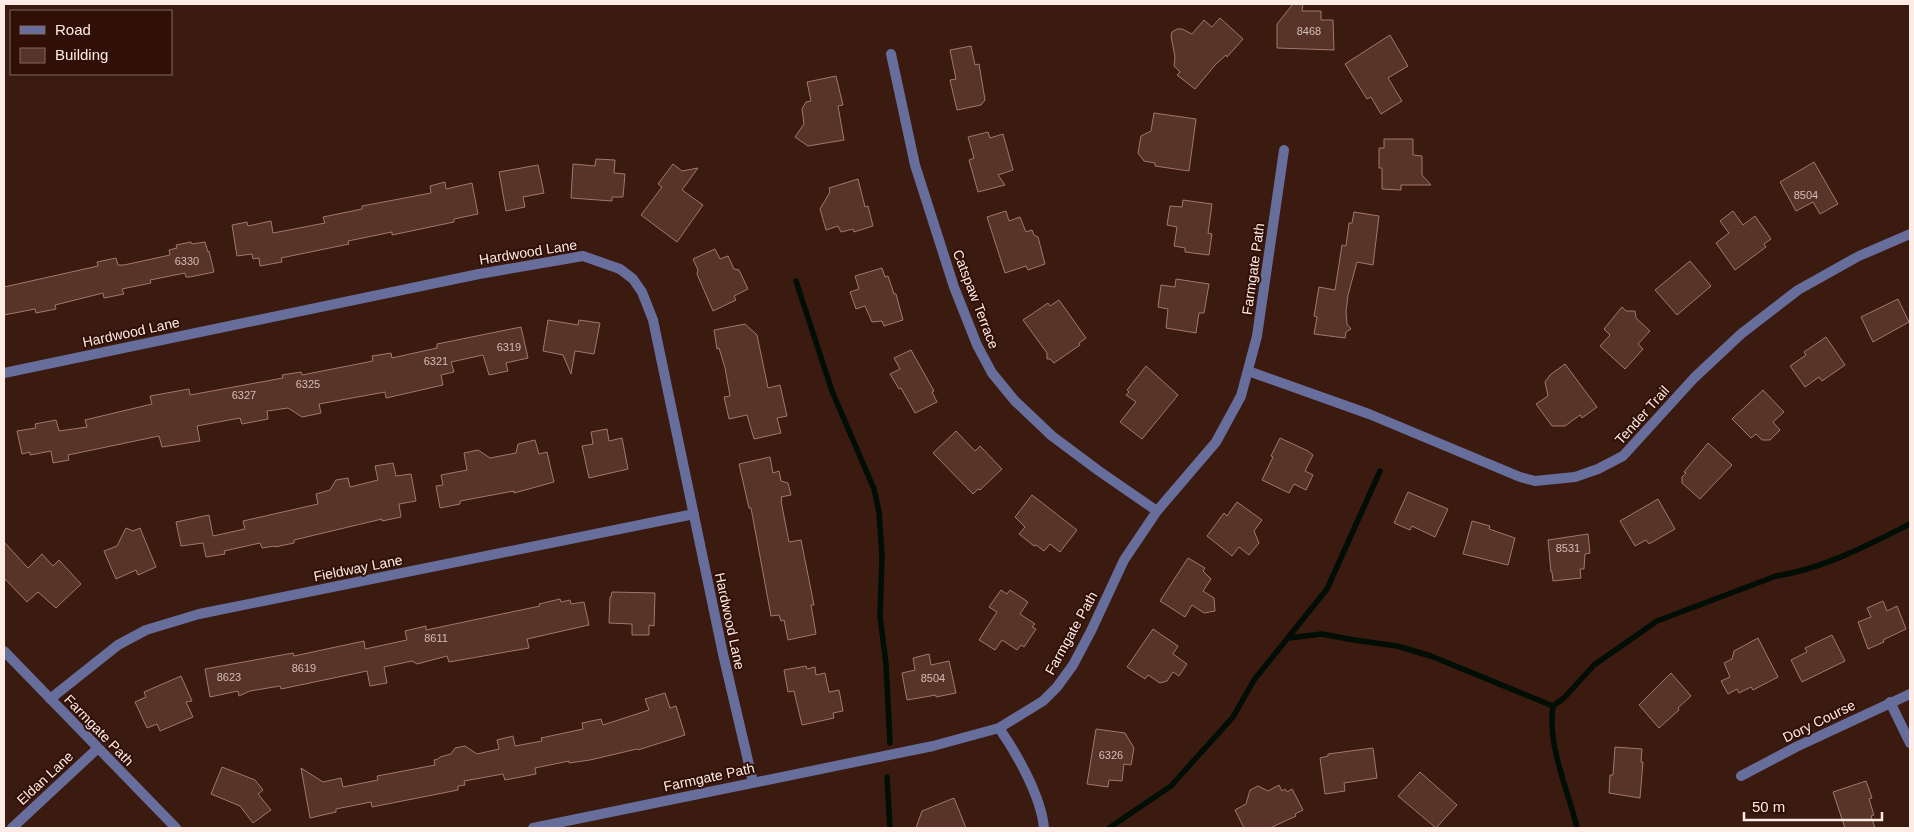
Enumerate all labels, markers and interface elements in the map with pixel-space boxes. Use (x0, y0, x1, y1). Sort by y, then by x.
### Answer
legend (10, 10, 172, 75)
text: Road (55, 21, 91, 38)
house number: 8468 (1297, 25, 1321, 37)
text: Building (55, 46, 108, 63)
house number: 8504 (1794, 189, 1818, 201)
street label: Farmgate Path (1239, 222, 1267, 316)
street label: Hardwood Lane (478, 236, 578, 268)
street label: Catspaw Terrace (950, 247, 1002, 351)
house number: 6330 (175, 255, 199, 267)
street label: Hardwood Lane (81, 314, 181, 350)
house number: 6319 (497, 341, 521, 353)
house number: 6321 (424, 355, 448, 367)
house number: 6325 (296, 378, 320, 390)
street label: Tender Trail (1612, 382, 1672, 448)
house number: 6327 (232, 389, 256, 401)
house number: 8531 (1556, 542, 1580, 554)
street label: Fieldway Lane (312, 551, 404, 584)
street label: Hardwood Lane (712, 571, 748, 671)
street label: Farmgate Path (1042, 589, 1100, 677)
house number: 8611 (424, 632, 448, 644)
house number: 8619 (292, 662, 316, 674)
house number: 8623 (217, 671, 241, 683)
house number: 8504 (921, 672, 945, 684)
street label: Farmgate Path (61, 691, 137, 769)
street label: Dory Course (1780, 696, 1858, 745)
street label: Eldan Lane (14, 748, 77, 808)
house number: 6326 (1099, 749, 1123, 761)
street label: Farmgate Path (662, 760, 756, 794)
scale bar (1744, 790, 1882, 822)
text: 50 m (1752, 798, 1785, 815)

